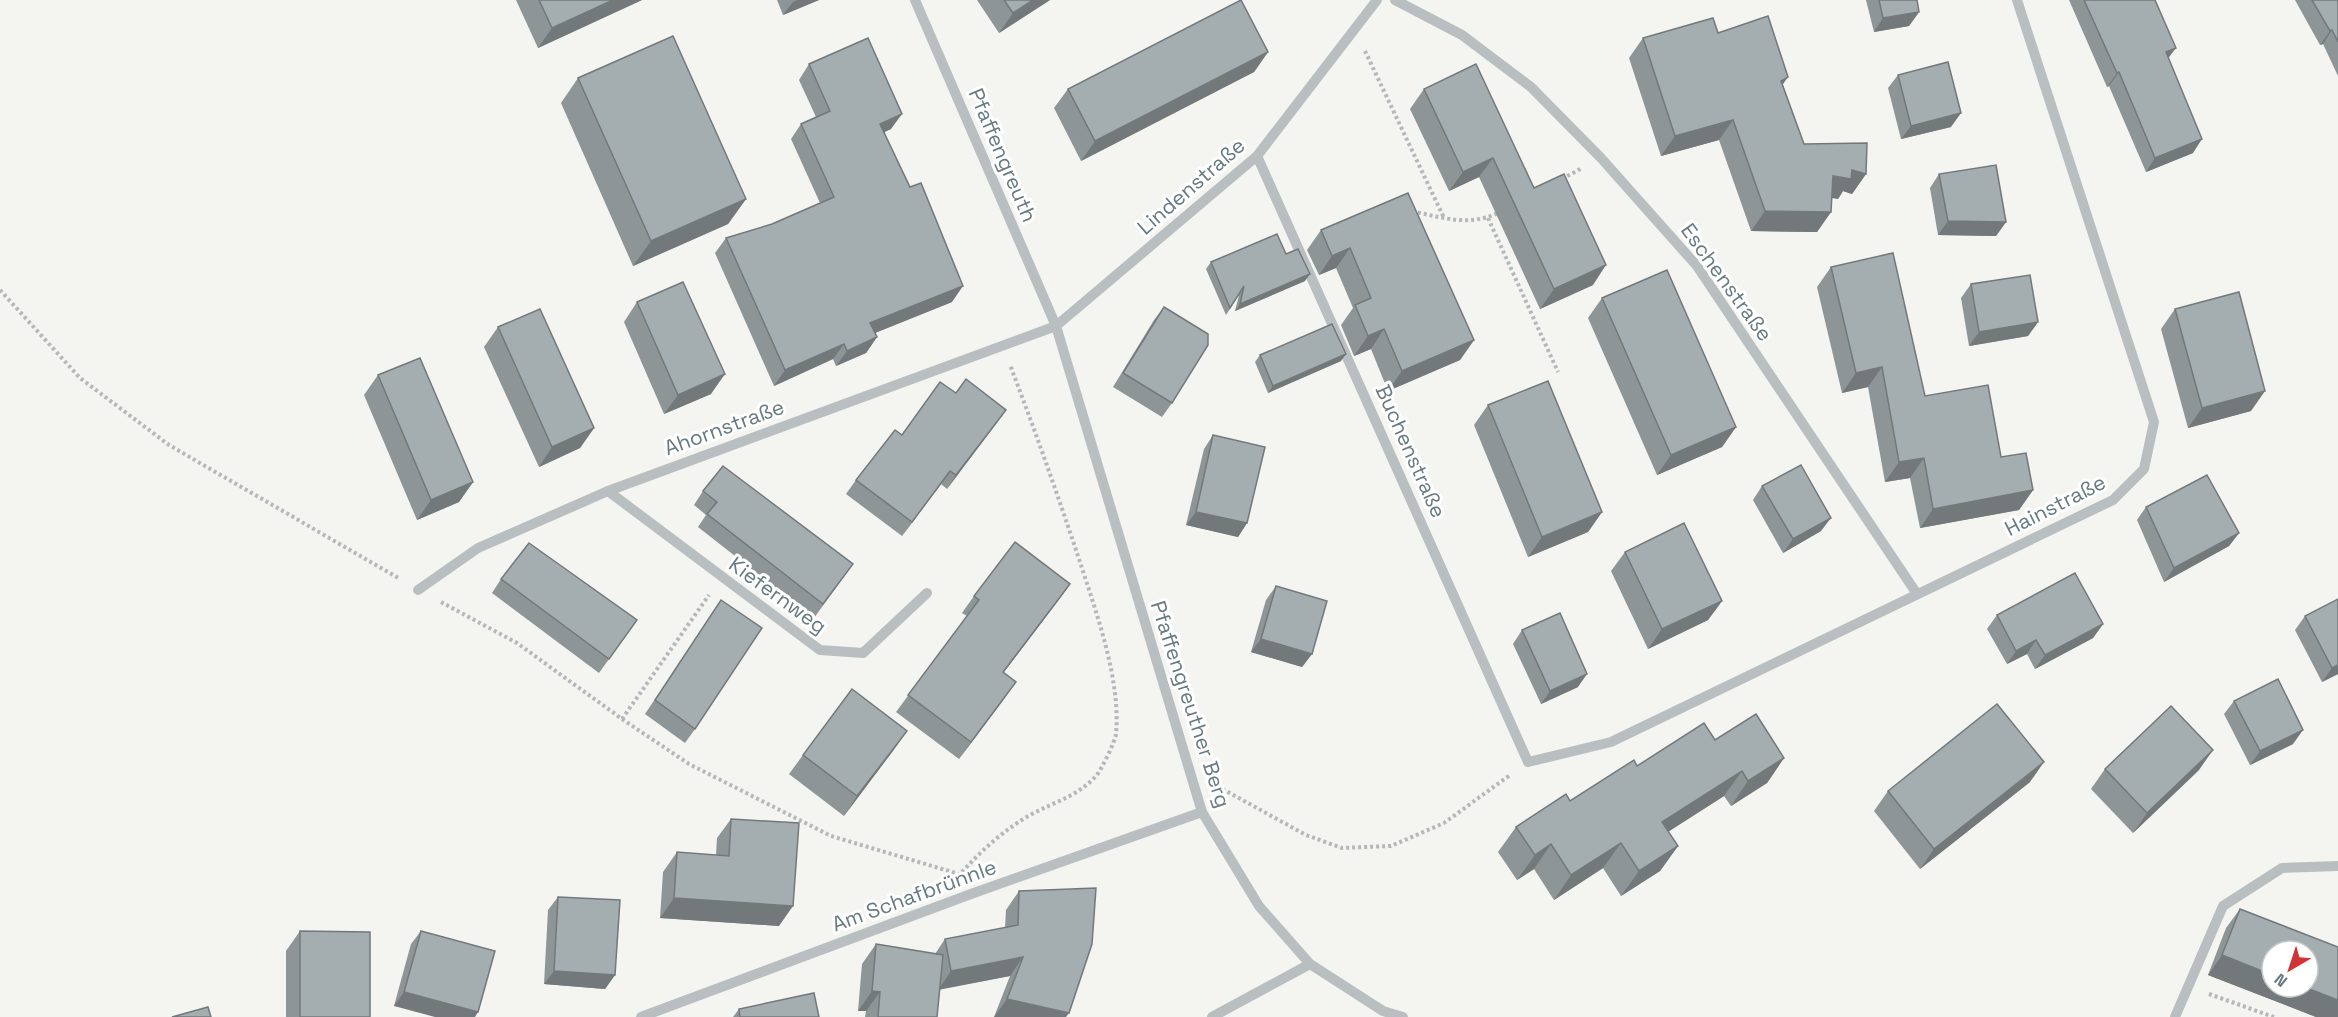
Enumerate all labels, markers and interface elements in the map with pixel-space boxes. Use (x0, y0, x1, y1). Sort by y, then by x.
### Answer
street label: Pfaffengreuth (963, 84, 1043, 226)
street label: Lindenstraße (1132, 132, 1250, 240)
street label: Eschenstraße (1675, 218, 1779, 346)
street label: Buchenstraße (1370, 380, 1452, 522)
street label: Ahornstraße (660, 393, 788, 461)
street label: Hainstraße (2000, 468, 2110, 542)
street label: Kiefernweg (724, 550, 832, 640)
street label: Pfaffengreuther Berg (1145, 597, 1237, 811)
street label: Am Schafbrünnle (828, 853, 1000, 937)
north arrow (2260, 939, 2320, 999)
text: N (2270, 969, 2292, 992)

